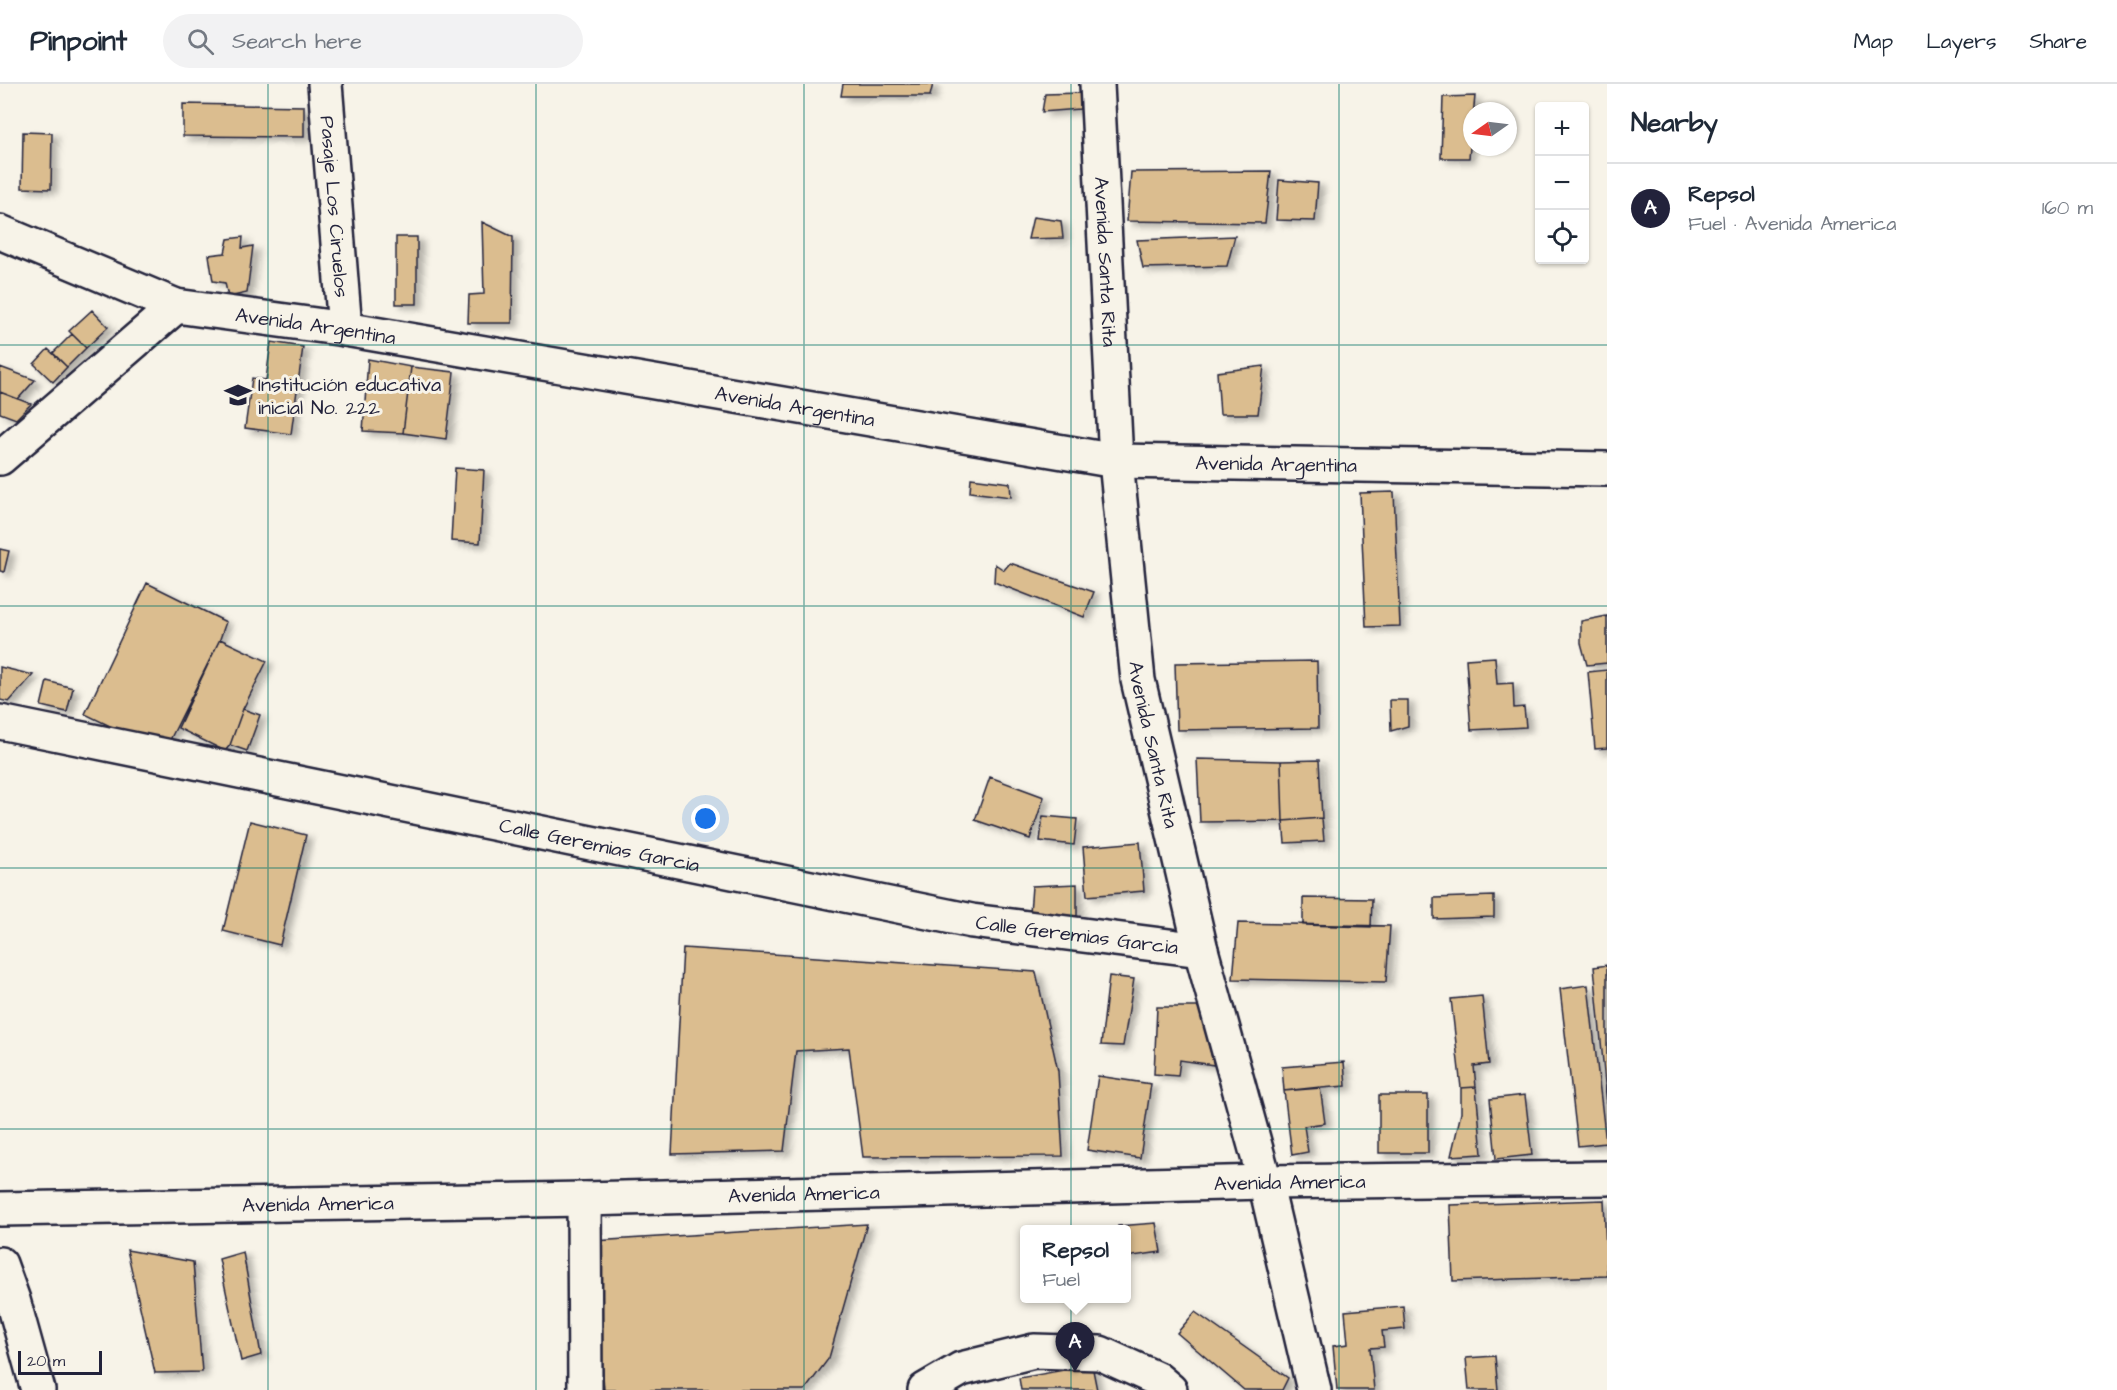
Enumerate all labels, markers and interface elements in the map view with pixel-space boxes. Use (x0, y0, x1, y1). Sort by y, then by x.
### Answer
search box (163, 14, 583, 68)
text: Pinpoint (30, 22, 127, 61)
icon: search (184, 25, 217, 58)
text: Search here (232, 26, 362, 57)
text: Map (1853, 27, 1893, 56)
text: Layers (1926, 27, 1996, 56)
text: Share (2029, 27, 2087, 56)
north arrow (1463, 102, 1517, 156)
map controls (1535, 102, 1589, 264)
button: + (1535, 102, 1589, 156)
text: Nearby (1631, 105, 1718, 141)
street label: Pasaje Los Ciruelos (313, 115, 355, 299)
button: − (1535, 156, 1589, 210)
street label: Avenida Santa Rita (1087, 176, 1123, 348)
text: Repsol (1688, 179, 1755, 210)
text: A (1644, 194, 1657, 222)
text: 160 m (2042, 194, 2093, 222)
button: locate (1535, 210, 1589, 264)
text: Fuel · Avenida America (1688, 210, 1896, 238)
street label: Avenida Argentina (234, 301, 398, 352)
place label: Institución educativa inicial No. 222 (258, 371, 441, 422)
school or university icon: Institución educativa inicial No. 222 (223, 380, 253, 410)
street label: Avenida Argentina (713, 380, 877, 434)
street label: Avenida Argentina (1195, 449, 1357, 480)
street label: Avenida Santa Rita (1121, 660, 1185, 831)
your location (691, 804, 720, 833)
street label: Calle Geremias Garcia (497, 812, 702, 880)
street label: Calle Geremias Garcia (974, 909, 1180, 962)
street label: Avenida America (1214, 1168, 1366, 1198)
street label: Avenida America (728, 1179, 880, 1210)
street label: Avenida America (242, 1189, 394, 1220)
popup (1020, 1225, 1131, 1303)
text: Repsol (1042, 1235, 1109, 1266)
text: Fuel (1042, 1266, 1080, 1294)
pin: A (1056, 1322, 1094, 1372)
scale bar (18, 1348, 102, 1376)
text: 20 m (27, 1350, 65, 1372)

